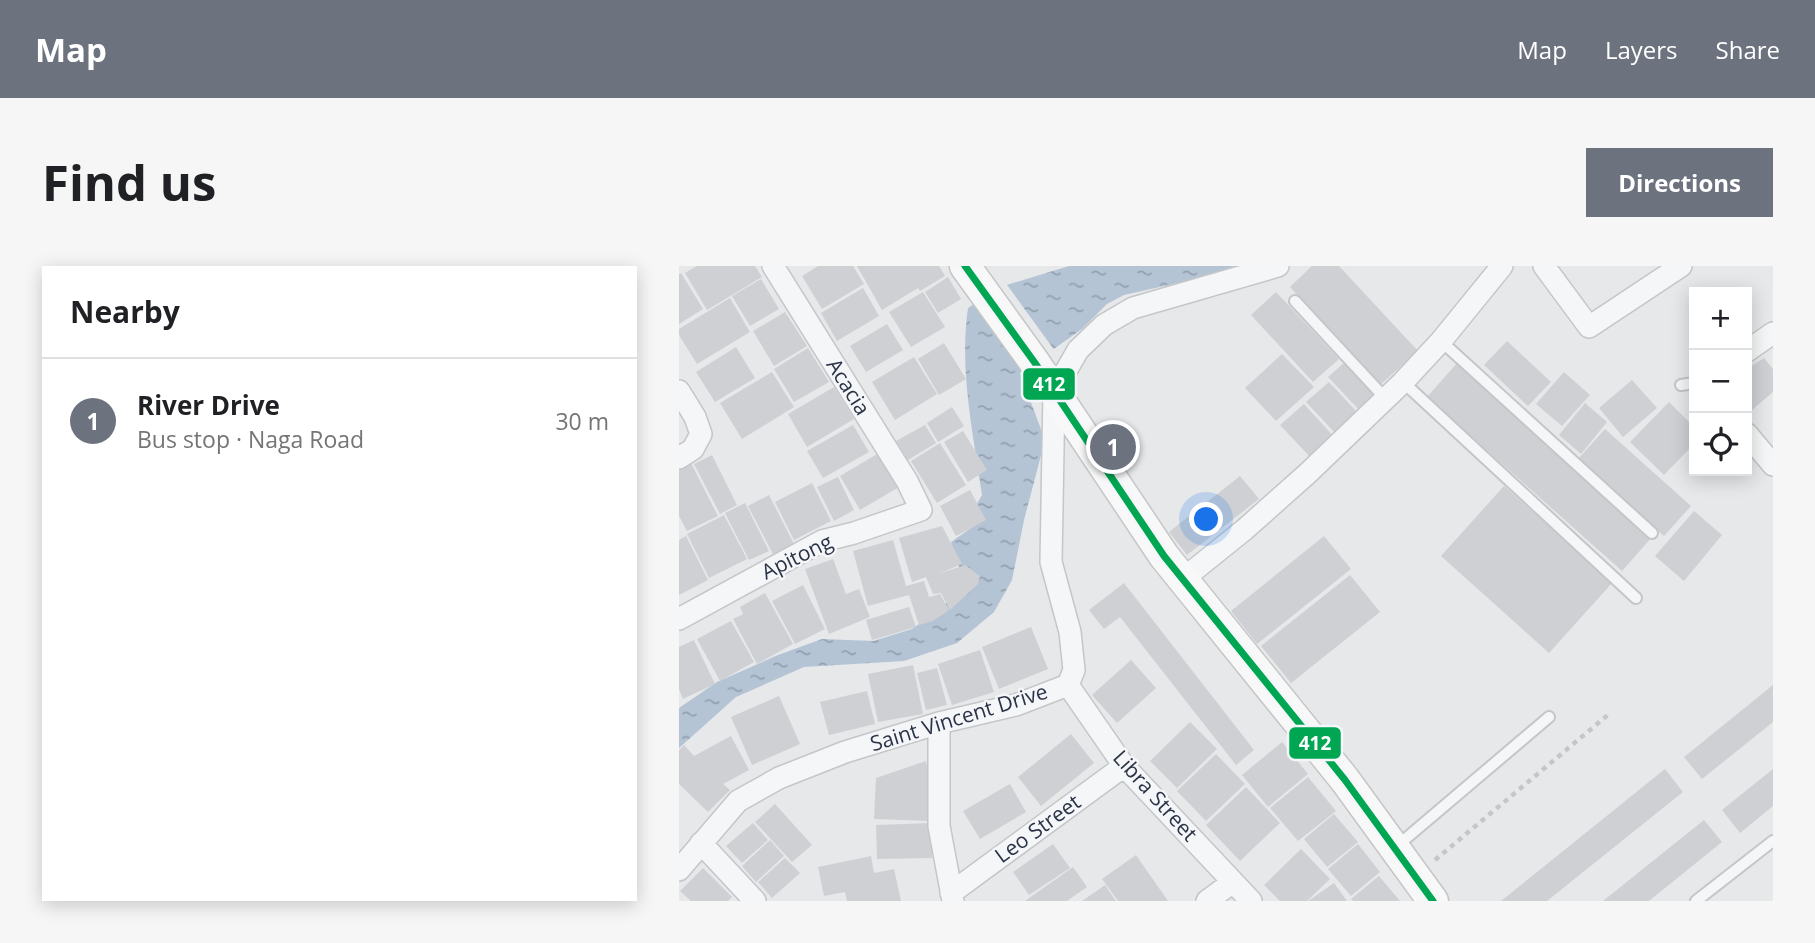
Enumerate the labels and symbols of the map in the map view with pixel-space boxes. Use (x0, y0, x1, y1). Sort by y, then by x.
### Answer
street label: Acacia (821, 353, 877, 420)
line badge: 412 (1022, 367, 1076, 401)
text: 412 (1033, 371, 1065, 397)
pin: 1 (1090, 421, 1136, 473)
your location (1189, 502, 1223, 536)
street label: Apitong (756, 527, 837, 585)
street label: Saint Vincent Drive (867, 677, 1051, 757)
line badge: 412 (1288, 726, 1342, 760)
text: 412 (1299, 730, 1331, 756)
street label: Libra Street (1107, 744, 1204, 847)
street label: Leo Street (989, 788, 1086, 869)

